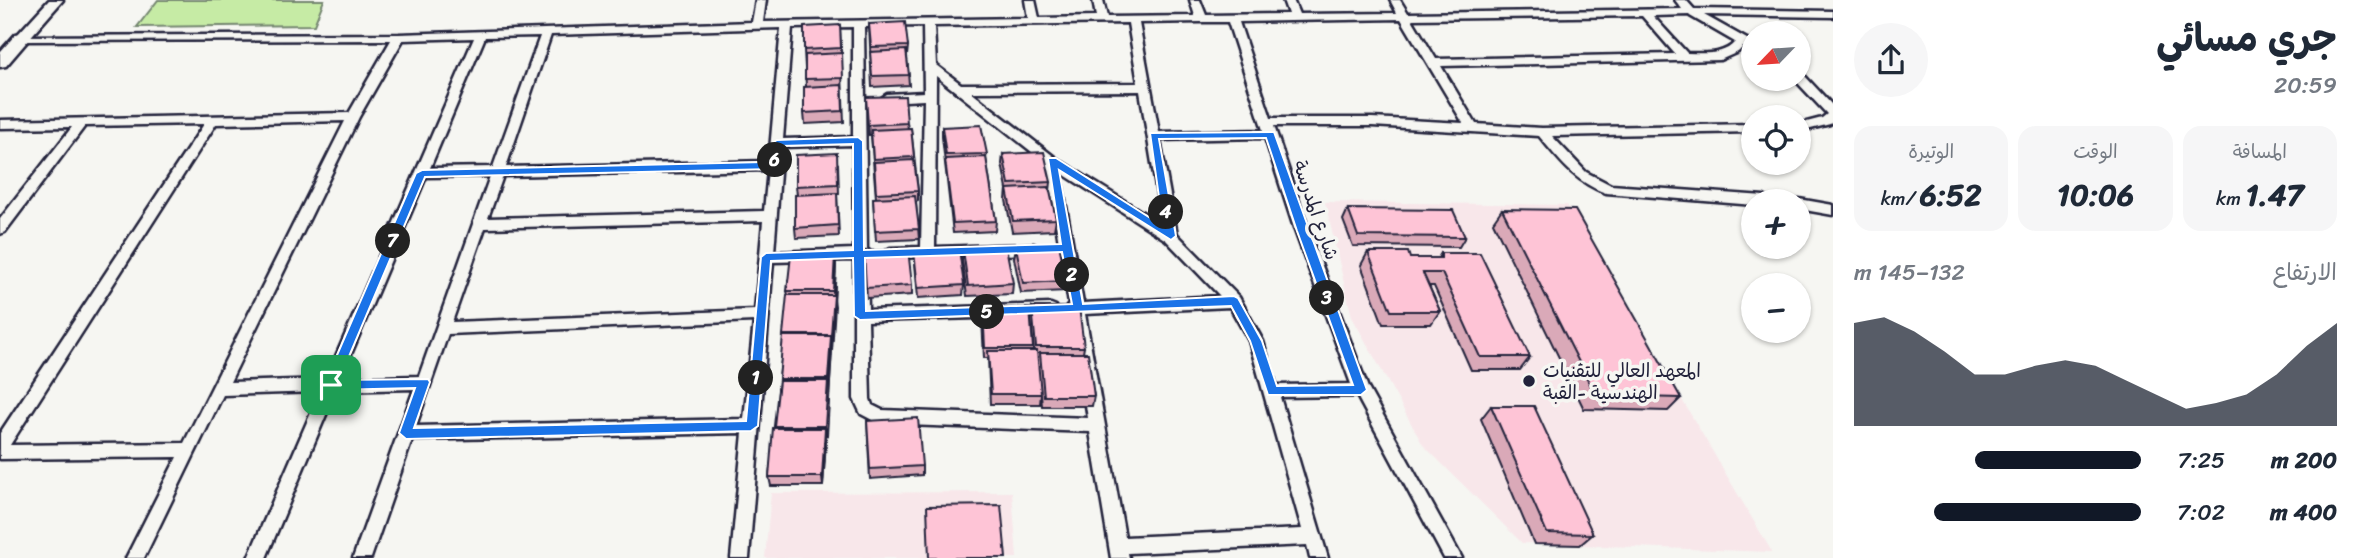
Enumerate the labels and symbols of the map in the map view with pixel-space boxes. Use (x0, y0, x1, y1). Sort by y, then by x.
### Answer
north arrow (1741, 21, 1811, 91)
pin: 6 (758, 142, 792, 178)
street label: شارع المدرسة (1283, 156, 1349, 264)
pin: 4 (1148, 194, 1184, 230)
pin: 7 (376, 224, 410, 258)
pin: 2 (1054, 258, 1090, 292)
pin: 3 (1310, 280, 1344, 316)
pin: 5 (970, 294, 1004, 330)
place label: المعهد العالي للتقنيات الهندسية -القبة (1543, 354, 1701, 409)
pin (301, 355, 361, 415)
pin: 1 (738, 360, 774, 396)
marker: المعهد العالي للتقنيات الهندسية -القبة (1521, 373, 1537, 389)

